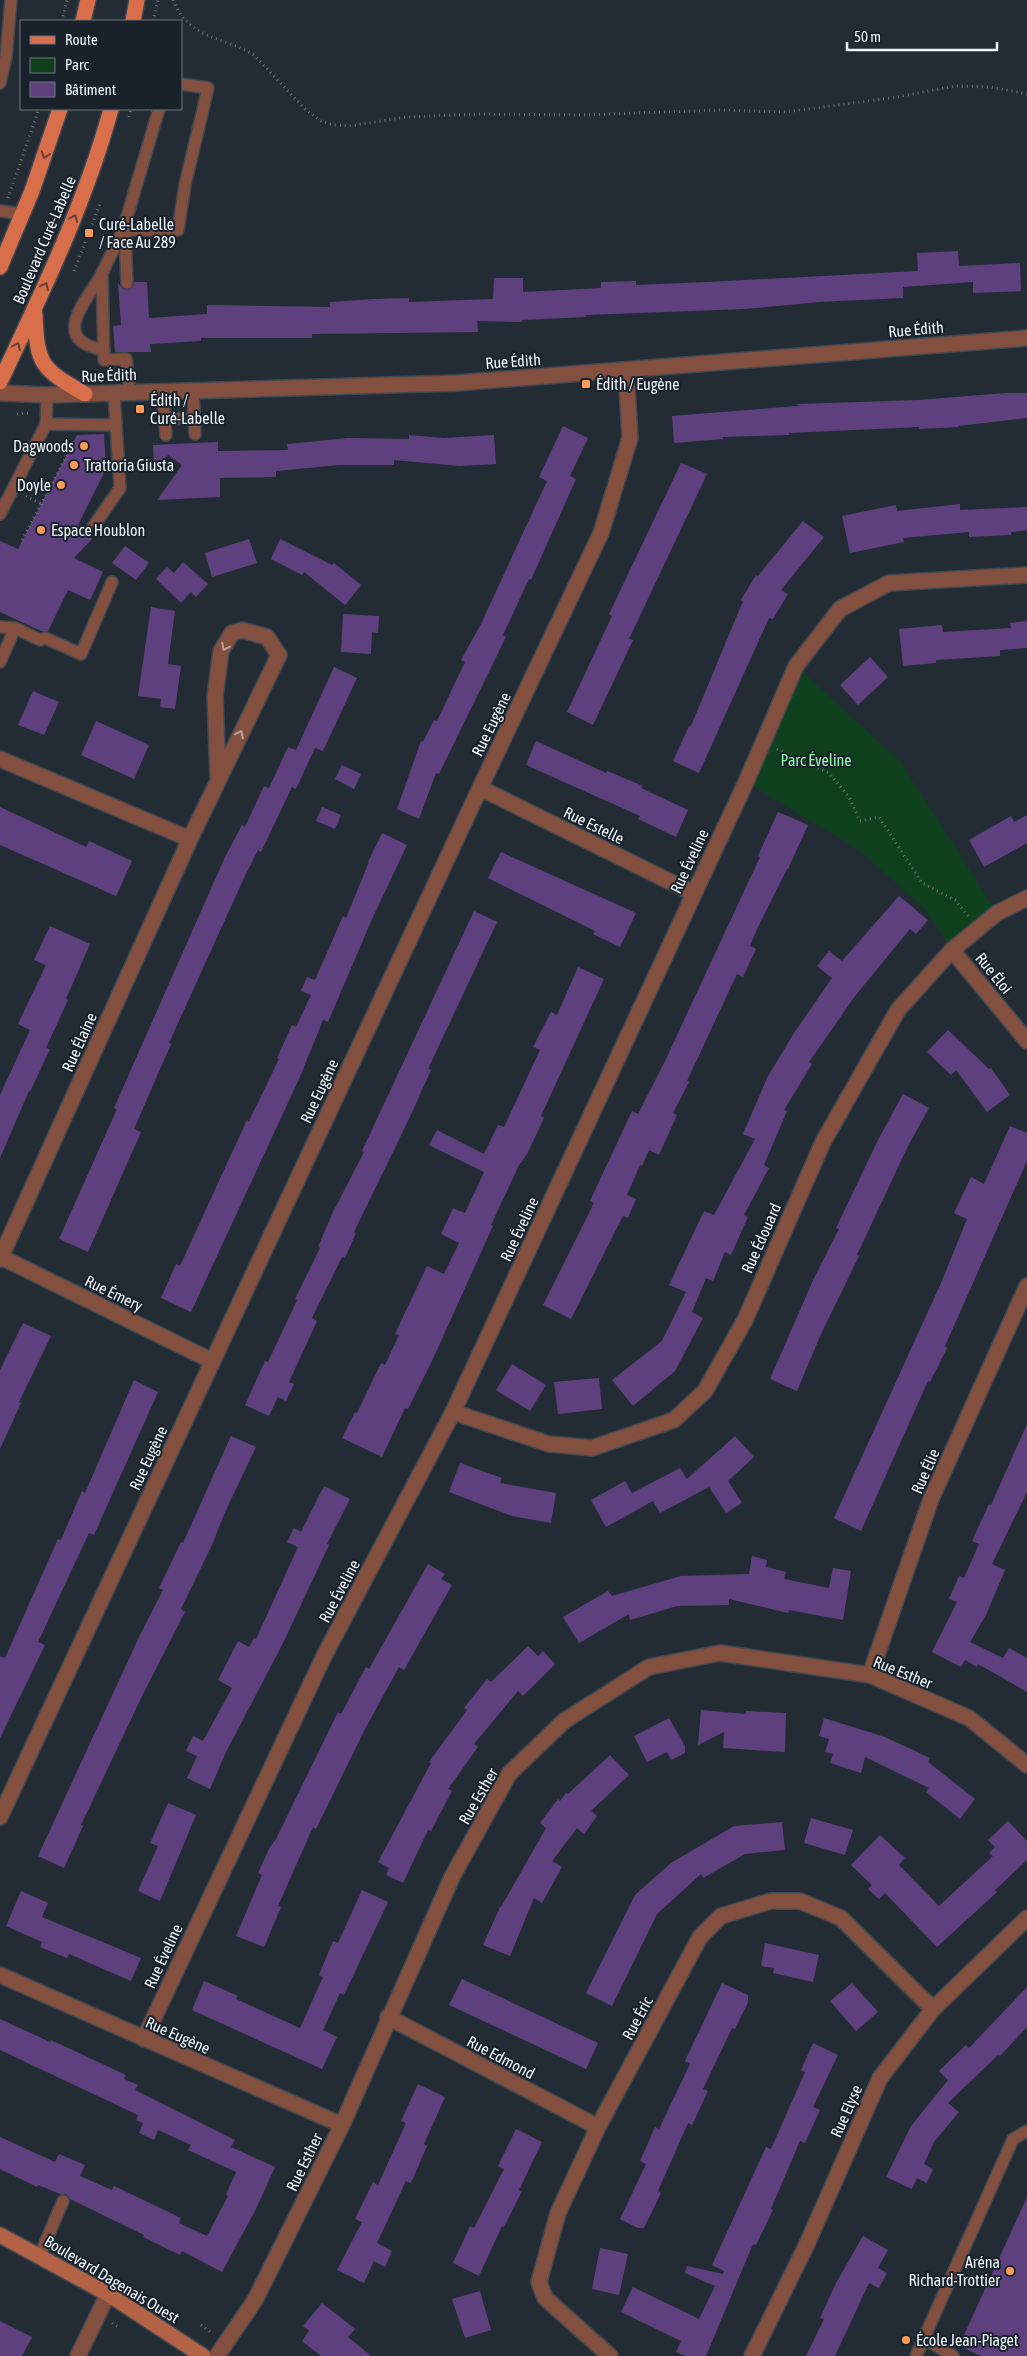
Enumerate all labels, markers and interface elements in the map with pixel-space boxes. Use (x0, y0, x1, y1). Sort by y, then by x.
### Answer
legend (20, 20, 182, 110)
scale bar (847, 20, 997, 52)
text: 50 m (854, 28, 881, 45)
text: Route (65, 31, 98, 48)
text: Parc (65, 56, 89, 73)
text: Bâtiment (65, 81, 116, 98)
one-way arrow (41, 151, 51, 159)
street label: Boulevard Curé-Labelle (9, 173, 79, 307)
one-way arrow (68, 214, 79, 223)
place label: Curé-Labelle / Face Au 289 (99, 215, 176, 251)
marker: Curé-Labelle / Face Au 289 (83, 227, 95, 239)
one-way arrow (39, 282, 50, 291)
street label: Rue Édith (888, 318, 944, 340)
one-way arrow (11, 342, 22, 351)
street label: Rue Édith (485, 350, 541, 372)
street label: Rue Édith (81, 365, 137, 385)
place label: Édith / Eugène (596, 375, 680, 394)
marker: Édith / Eugène (580, 378, 592, 390)
place label: Édith / Curé-Labelle (150, 391, 225, 427)
marker: Édith / Curé-Labelle (134, 403, 146, 415)
place label: Dagwoods (13, 437, 74, 456)
marker: Dagwoods (78, 440, 90, 452)
place label: Trattoria Giusta (84, 456, 174, 474)
marker: Trattoria Giusta (68, 459, 80, 471)
place label: Doyle (17, 476, 51, 495)
marker: Doyle (55, 479, 67, 491)
place label: Espace Houblon (51, 521, 145, 540)
marker: Espace Houblon (35, 524, 47, 536)
one-way arrow (221, 642, 231, 651)
street label: Rue Eugène (468, 689, 515, 759)
one-way arrow (234, 730, 244, 739)
park label: Parc Éveline (780, 751, 852, 769)
street label: Rue Estelle (561, 803, 627, 847)
street label: Rue Éveline (666, 826, 712, 896)
street label: Rue Éloi (972, 949, 1016, 997)
street label: Rue Élaine (58, 1010, 100, 1074)
street label: Rue Eugène (296, 1056, 343, 1126)
street label: Rue Éveline (496, 1194, 542, 1264)
street label: Rue Édouard (738, 1200, 784, 1276)
street label: Rue Émery (82, 1271, 146, 1316)
street label: Rue Eugène (125, 1423, 172, 1493)
street label: Rue Élie (907, 1446, 943, 1496)
street label: Rue Éveline (315, 1556, 363, 1626)
street label: Rue Esther (871, 1652, 935, 1692)
street label: Rue Esther (455, 1764, 501, 1827)
street label: Rue Éveline (140, 1921, 186, 1991)
street label: Rue Éric (618, 1993, 656, 2043)
street label: Rue Eugène (143, 2013, 213, 2058)
street label: Rue Edmond (464, 2032, 538, 2082)
street label: Rue Elyse (826, 2082, 866, 2140)
street label: Rue Esther (282, 2130, 326, 2194)
street label: Boulevard Dagenais Ouest (41, 2232, 183, 2327)
place label: Aréna Richard-Trottier (909, 2253, 1000, 2289)
marker: Aréna Richard-Trottier (1004, 2265, 1016, 2277)
place label: École Jean-Piaget (916, 2331, 1019, 2350)
marker: École Jean-Piaget (900, 2334, 912, 2346)

